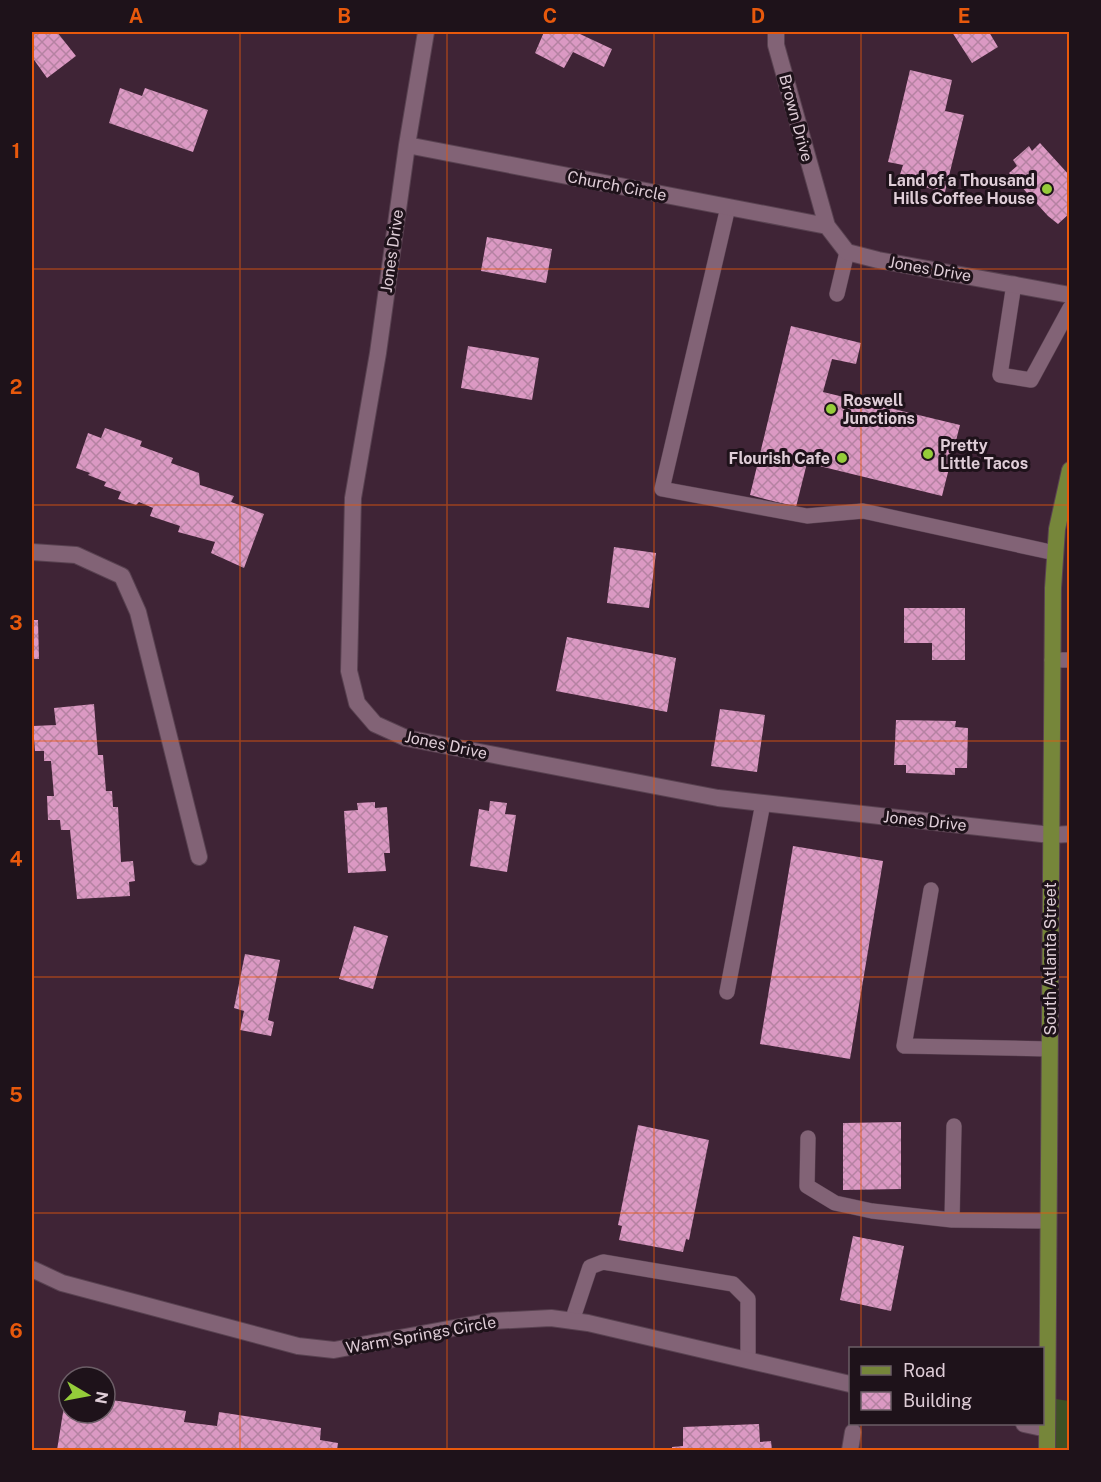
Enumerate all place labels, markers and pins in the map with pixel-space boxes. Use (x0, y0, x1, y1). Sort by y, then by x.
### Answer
place label: Land of a Thousand Hills Coffee House (888, 171, 1035, 208)
marker: Land of a Thousand Hills Coffee House (1040, 182, 1054, 196)
place label: Roswell Junctions (843, 391, 915, 428)
marker: Roswell Junctions (824, 402, 838, 416)
place label: Pretty Little Tacos (940, 436, 1028, 473)
marker: Pretty Little Tacos (921, 447, 935, 461)
place label: Flourish Cafe (729, 449, 830, 468)
marker: Flourish Cafe (835, 451, 849, 465)

